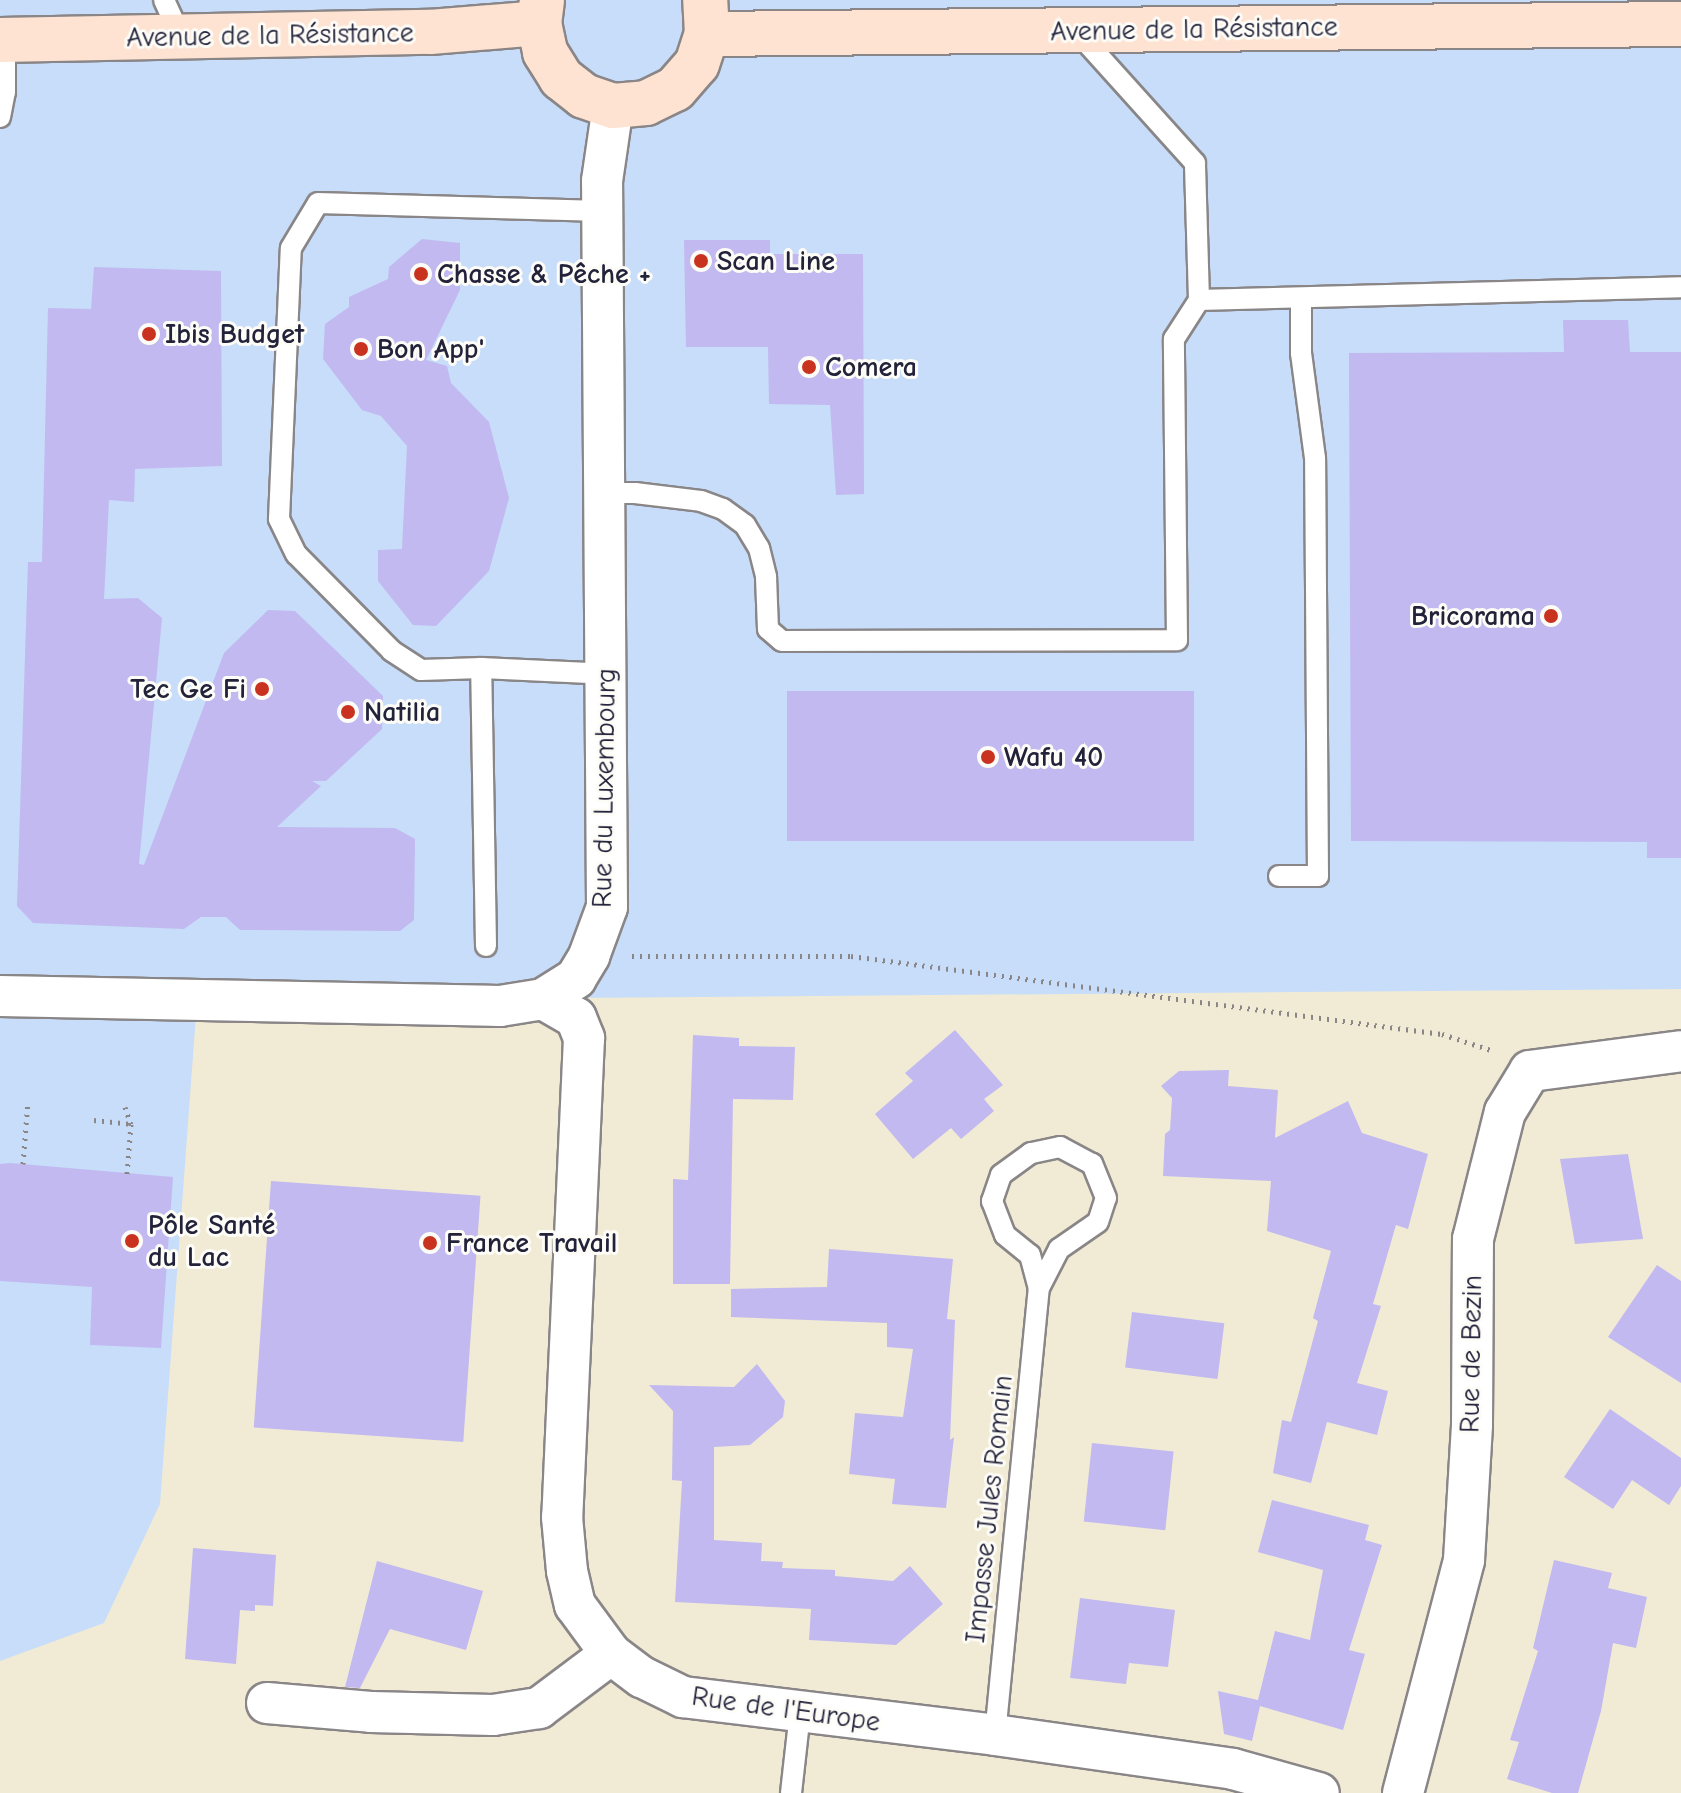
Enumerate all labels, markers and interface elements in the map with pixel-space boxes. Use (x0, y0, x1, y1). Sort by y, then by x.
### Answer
street label: Avenue de la Résistance (1050, 10, 1338, 48)
street label: Avenue de la Résistance (126, 16, 414, 54)
place label: Scan Line (717, 244, 835, 278)
marker: Scan Line (692, 252, 710, 270)
place label: Chasse & Pêche + (437, 257, 651, 291)
marker: Chasse & Pêche + (412, 265, 430, 283)
place label: Ibis Budget (165, 317, 304, 351)
marker: Ibis Budget (140, 325, 158, 343)
place label: Bon App' (377, 332, 484, 366)
marker: Bon App' (352, 340, 370, 358)
place label: Comera (825, 350, 917, 384)
marker: Comera (800, 358, 818, 376)
place label: Bricorama (1411, 599, 1535, 633)
marker: Bricorama (1542, 607, 1560, 625)
street label: Rue du Luxembourg (585, 668, 623, 908)
place label: Tec Ge Fi (130, 672, 246, 706)
marker: Tec Ge Fi (253, 680, 271, 698)
place label: Natilia (364, 695, 440, 729)
marker: Natilia (339, 703, 357, 721)
place label: Wafu 40 (1004, 740, 1103, 774)
marker: Wafu 40 (979, 748, 997, 766)
place label: Pôle Santé du Lac (148, 1208, 275, 1274)
place label: France Travail (446, 1226, 617, 1260)
marker: Pôle Santé du Lac (123, 1232, 141, 1250)
marker: France Travail (421, 1234, 439, 1252)
street label: Rue de Bezin (1453, 1275, 1489, 1433)
street label: Impasse Jules Romain (958, 1374, 1020, 1644)
street label: Rue de l'Europe (690, 1679, 882, 1739)

